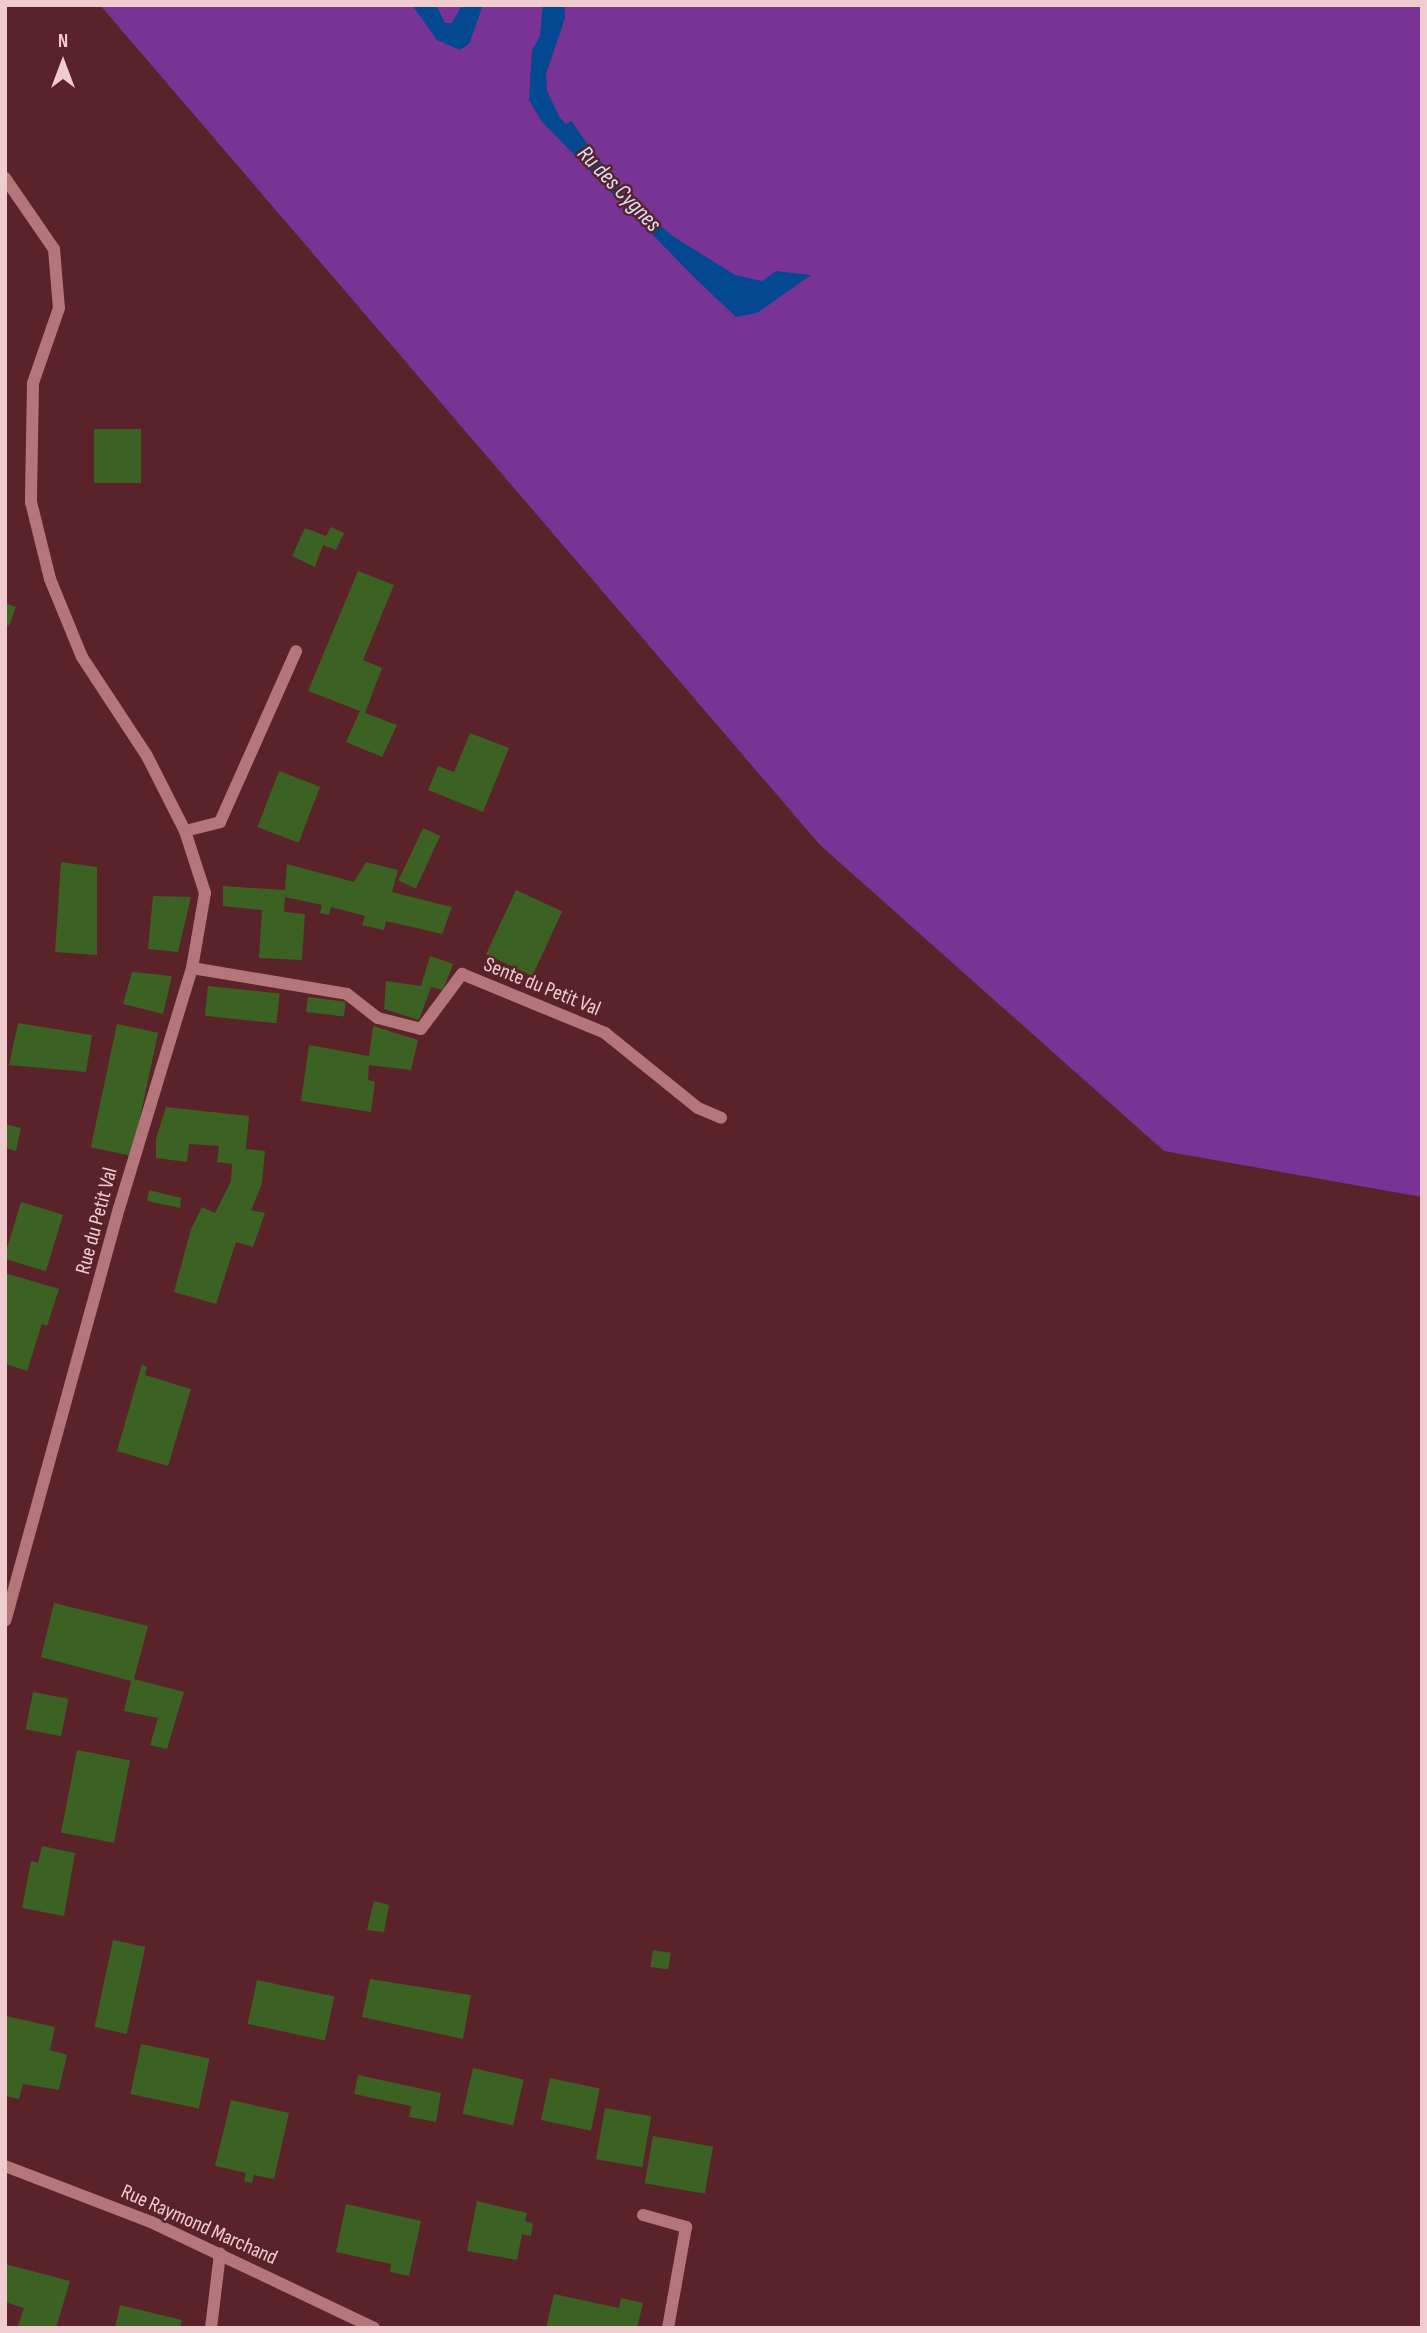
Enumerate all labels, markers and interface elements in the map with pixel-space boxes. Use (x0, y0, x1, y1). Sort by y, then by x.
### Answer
north arrow (28, 28, 98, 98)
text: N (58, 30, 68, 53)
water label: Ru des Cygnes (571, 140, 667, 238)
street label: Sente du Petit Val (480, 952, 604, 1022)
street label: Rue du Petit Val (71, 1165, 123, 1277)
street label: Rue Raymond Marchand (117, 2179, 281, 2271)

